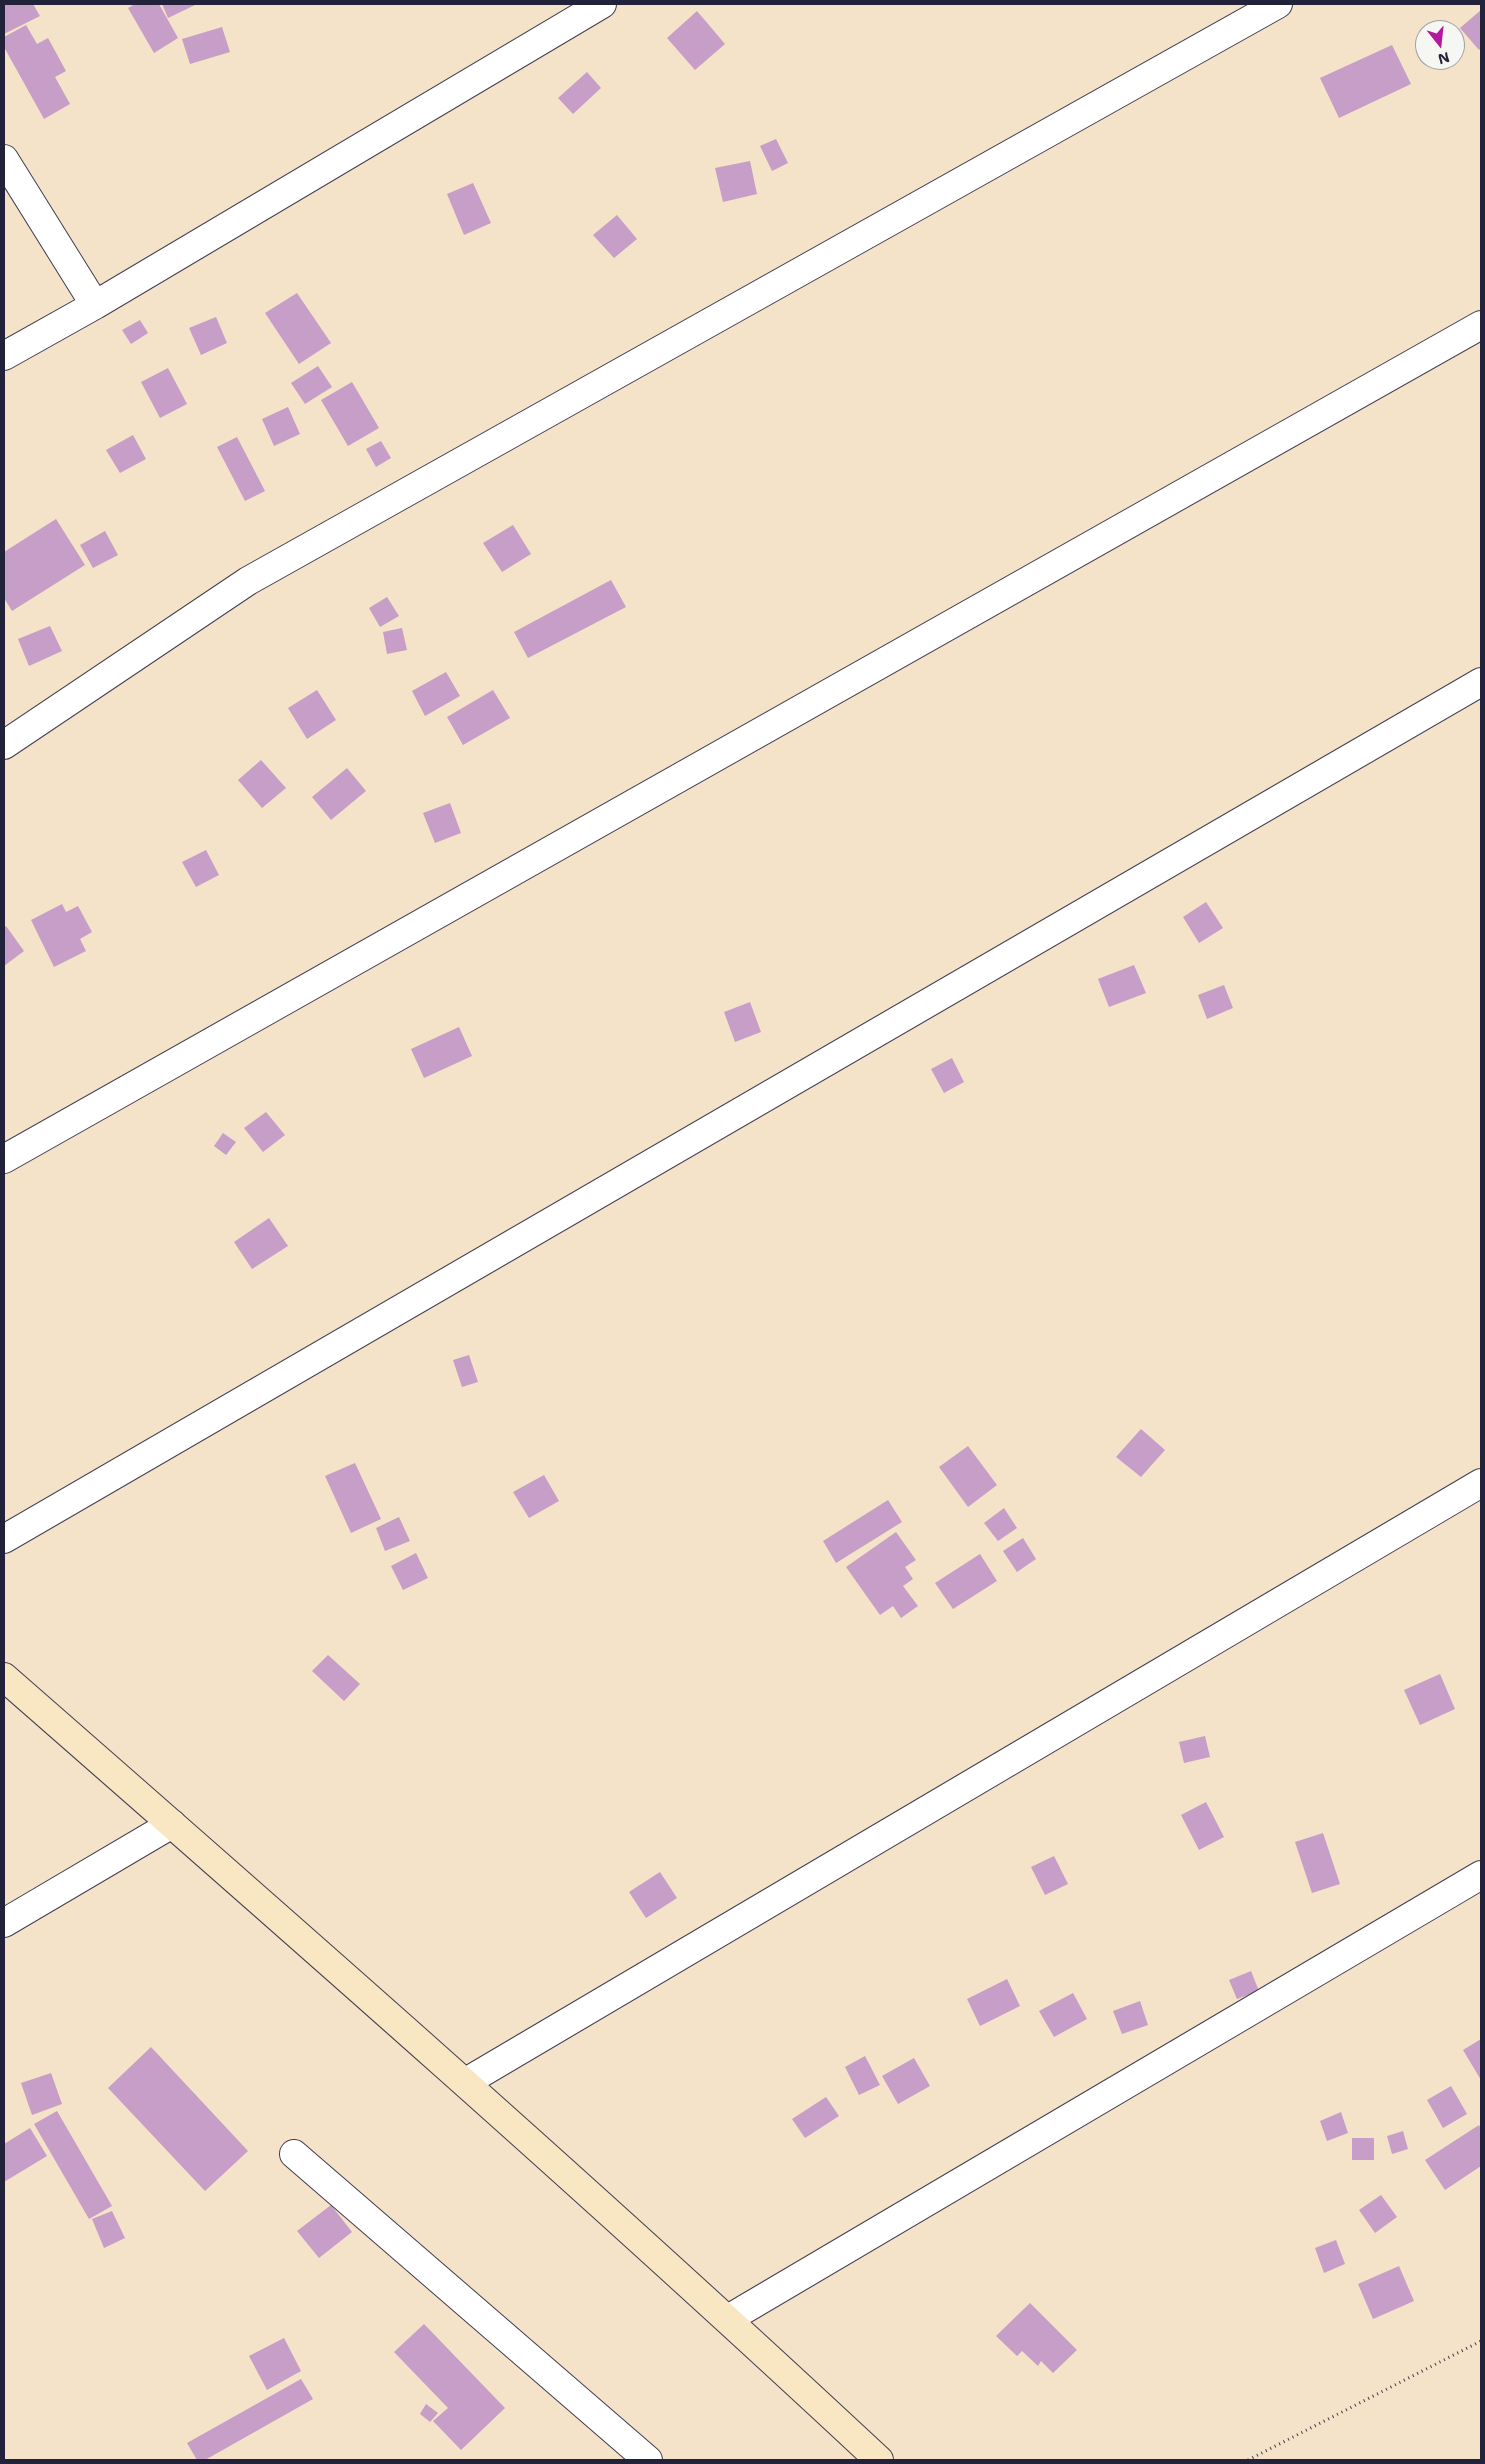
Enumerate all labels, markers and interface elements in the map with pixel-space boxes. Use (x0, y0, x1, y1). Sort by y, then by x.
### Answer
north arrow (1415, 20, 1465, 70)
text: N (1436, 48, 1452, 69)

